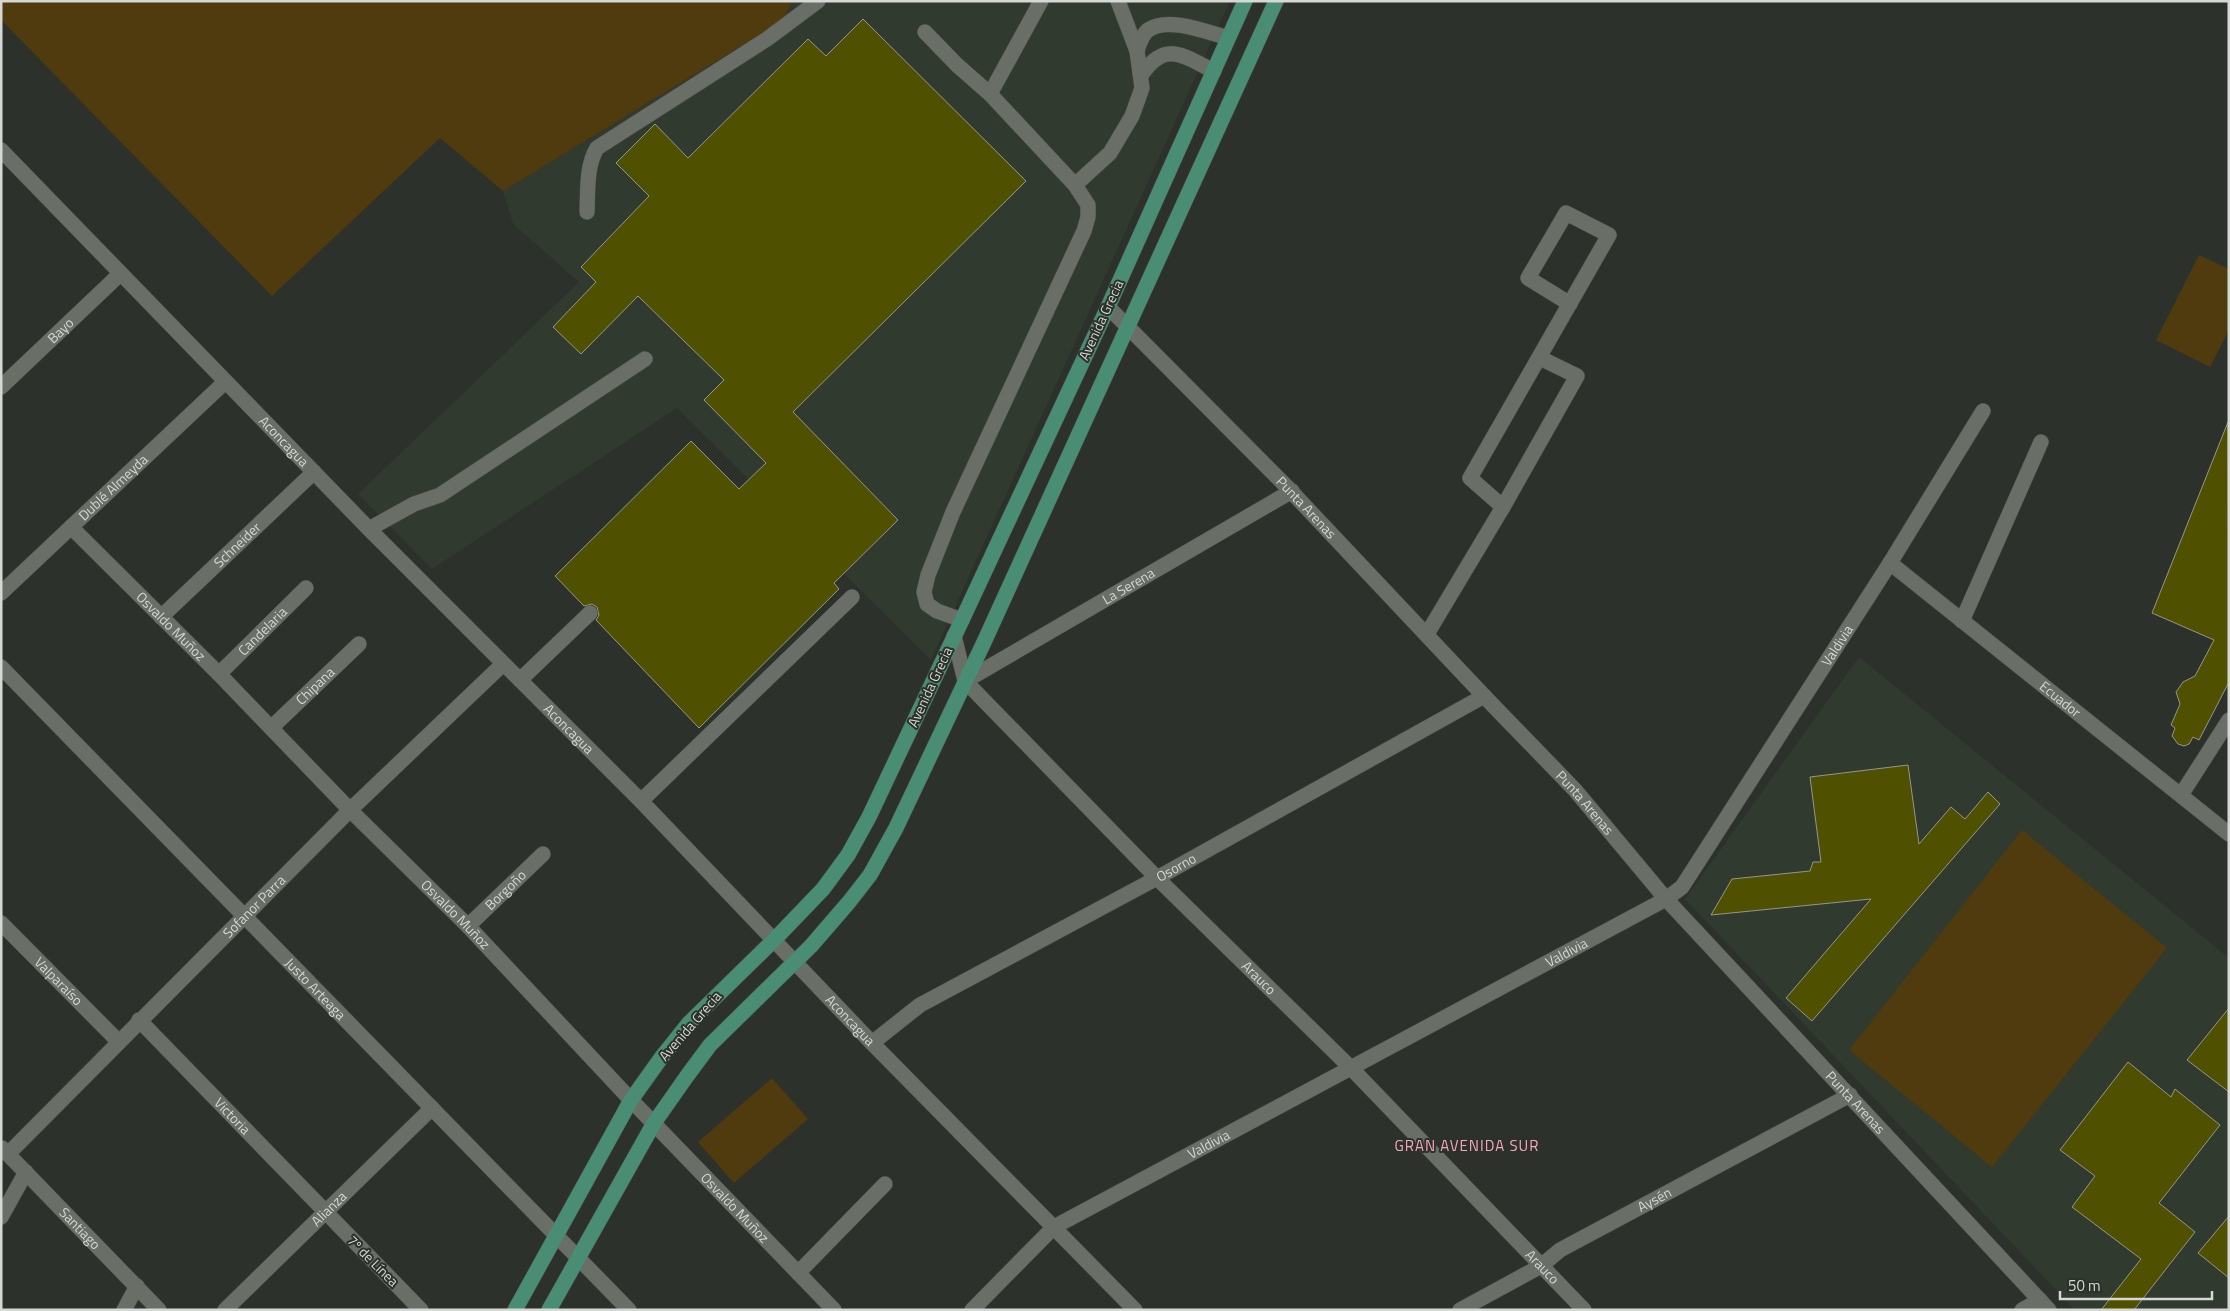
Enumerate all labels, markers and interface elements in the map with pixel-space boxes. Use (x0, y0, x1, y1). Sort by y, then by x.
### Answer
street label: Avenida Grecia (1073, 276, 1128, 363)
street label: Bayo (42, 312, 78, 348)
street label: Aconcagua (254, 411, 314, 471)
street label: Dublé Almeyda (73, 449, 152, 525)
street label: Punta Arenas (1272, 471, 1342, 543)
street label: Schneider (208, 517, 265, 572)
street label: La Serena (1098, 562, 1158, 609)
street label: Osvaldo Muñoz (132, 587, 211, 665)
street label: Candelaria (233, 602, 291, 660)
street label: Valdivia (1816, 620, 1858, 670)
street label: Avenida Grecia (902, 643, 957, 730)
street label: Chipana (290, 662, 339, 709)
street label: Ecuador (2035, 676, 2086, 722)
street label: Aconcagua (539, 699, 599, 759)
street label: Punta Arenas (1551, 765, 1619, 839)
street label: Osorno (1152, 847, 1200, 887)
street label: Borgoño (480, 865, 531, 915)
street label: Sofanor Parra (218, 870, 290, 942)
street label: Osvaldo Muñoz (417, 874, 496, 954)
street label: Valdivia (1541, 932, 1591, 972)
street label: Valparaíso (30, 952, 88, 1010)
street label: Justo Arteaga (280, 953, 351, 1024)
street label: Arauco (1237, 956, 1281, 999)
street label: Avenida Grecia (653, 986, 726, 1065)
street label: Aconcagua (821, 989, 880, 1050)
street label: Punta Arenas (1821, 1066, 1891, 1138)
street label: Victoria (210, 1092, 256, 1139)
street label: Valdivia (1183, 1124, 1233, 1164)
district label: GRAN AVENIDA SUR (1395, 1134, 1539, 1157)
street label: Osvaldo Muñoz (696, 1167, 775, 1247)
street label: Aysén (1633, 1181, 1675, 1217)
street label: Alianza (306, 1186, 351, 1231)
street label: Santiago (55, 1202, 106, 1254)
street label: 7º de Línea (343, 1230, 404, 1291)
street label: Arauco (1521, 1244, 1565, 1289)
scale bar (2060, 1268, 2212, 1300)
text: 50 m (2068, 1274, 2101, 1297)

